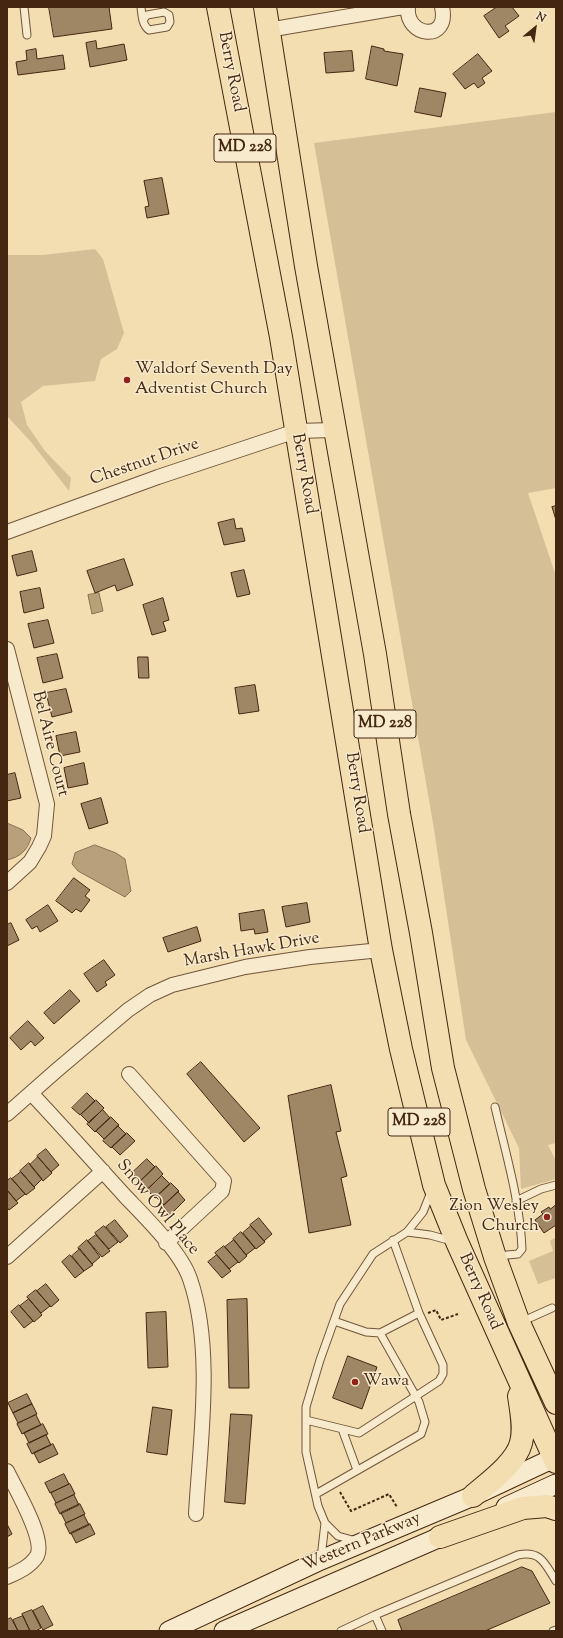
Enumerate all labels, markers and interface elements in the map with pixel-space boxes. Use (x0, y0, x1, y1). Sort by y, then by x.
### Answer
north arrow (515, 8, 555, 48)
text: N (533, 8, 549, 27)
street label: Berry Road (212, 30, 248, 114)
road number: MD 228 (214, 134, 276, 162)
place label: Waldorf Seventh Day Adventist Church (135, 360, 293, 400)
marker: Waldorf Seventh Day Adventist Church (122, 375, 132, 385)
street label: Berry Road (286, 432, 320, 516)
street label: Chestnut Drive (88, 435, 202, 491)
street label: Bel Aire Court (26, 689, 72, 799)
road number: MD 228 (354, 710, 416, 738)
street label: Berry Road (340, 751, 372, 835)
street label: Marsh Hawk Drive (183, 929, 321, 973)
road number: MD 228 (388, 1108, 450, 1136)
street label: Snow Owl Place (111, 1156, 203, 1260)
place label: Zion Wesley Church (449, 1197, 539, 1237)
marker: Zion Wesley Church (542, 1212, 552, 1222)
street label: Berry Road (453, 1251, 505, 1333)
place label: Wawa (363, 1372, 409, 1392)
marker: Wawa (350, 1377, 360, 1387)
street label: Western Parkway (300, 1509, 424, 1577)

